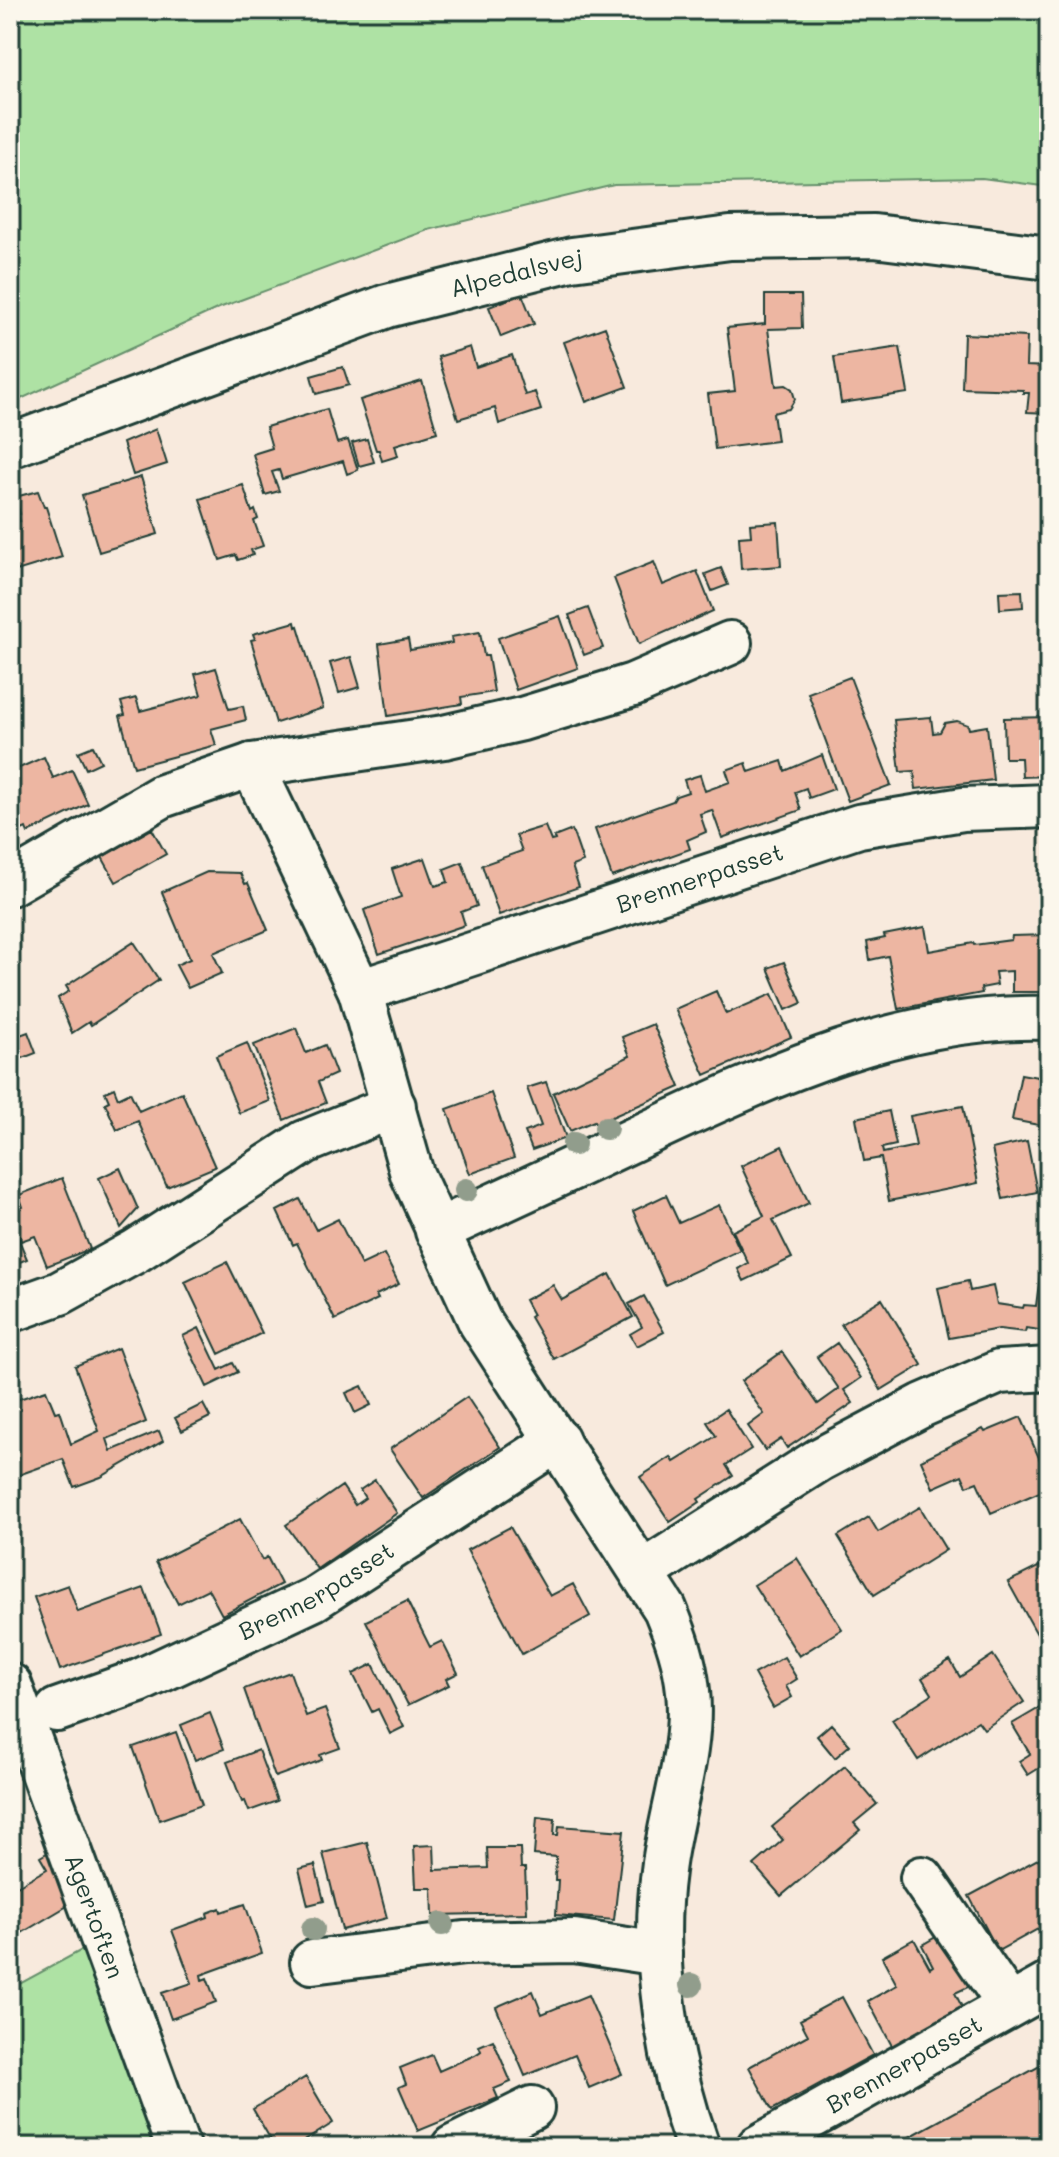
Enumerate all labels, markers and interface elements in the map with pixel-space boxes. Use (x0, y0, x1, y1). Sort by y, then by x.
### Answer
street label: Alpedalsvej (447, 241, 585, 303)
street label: Brennerpasset (612, 835, 787, 919)
street label: Brennerpasset (233, 1534, 399, 1646)
street label: Agertoften (59, 1849, 132, 1982)
street label: Brennerpasset (820, 2008, 987, 2120)

